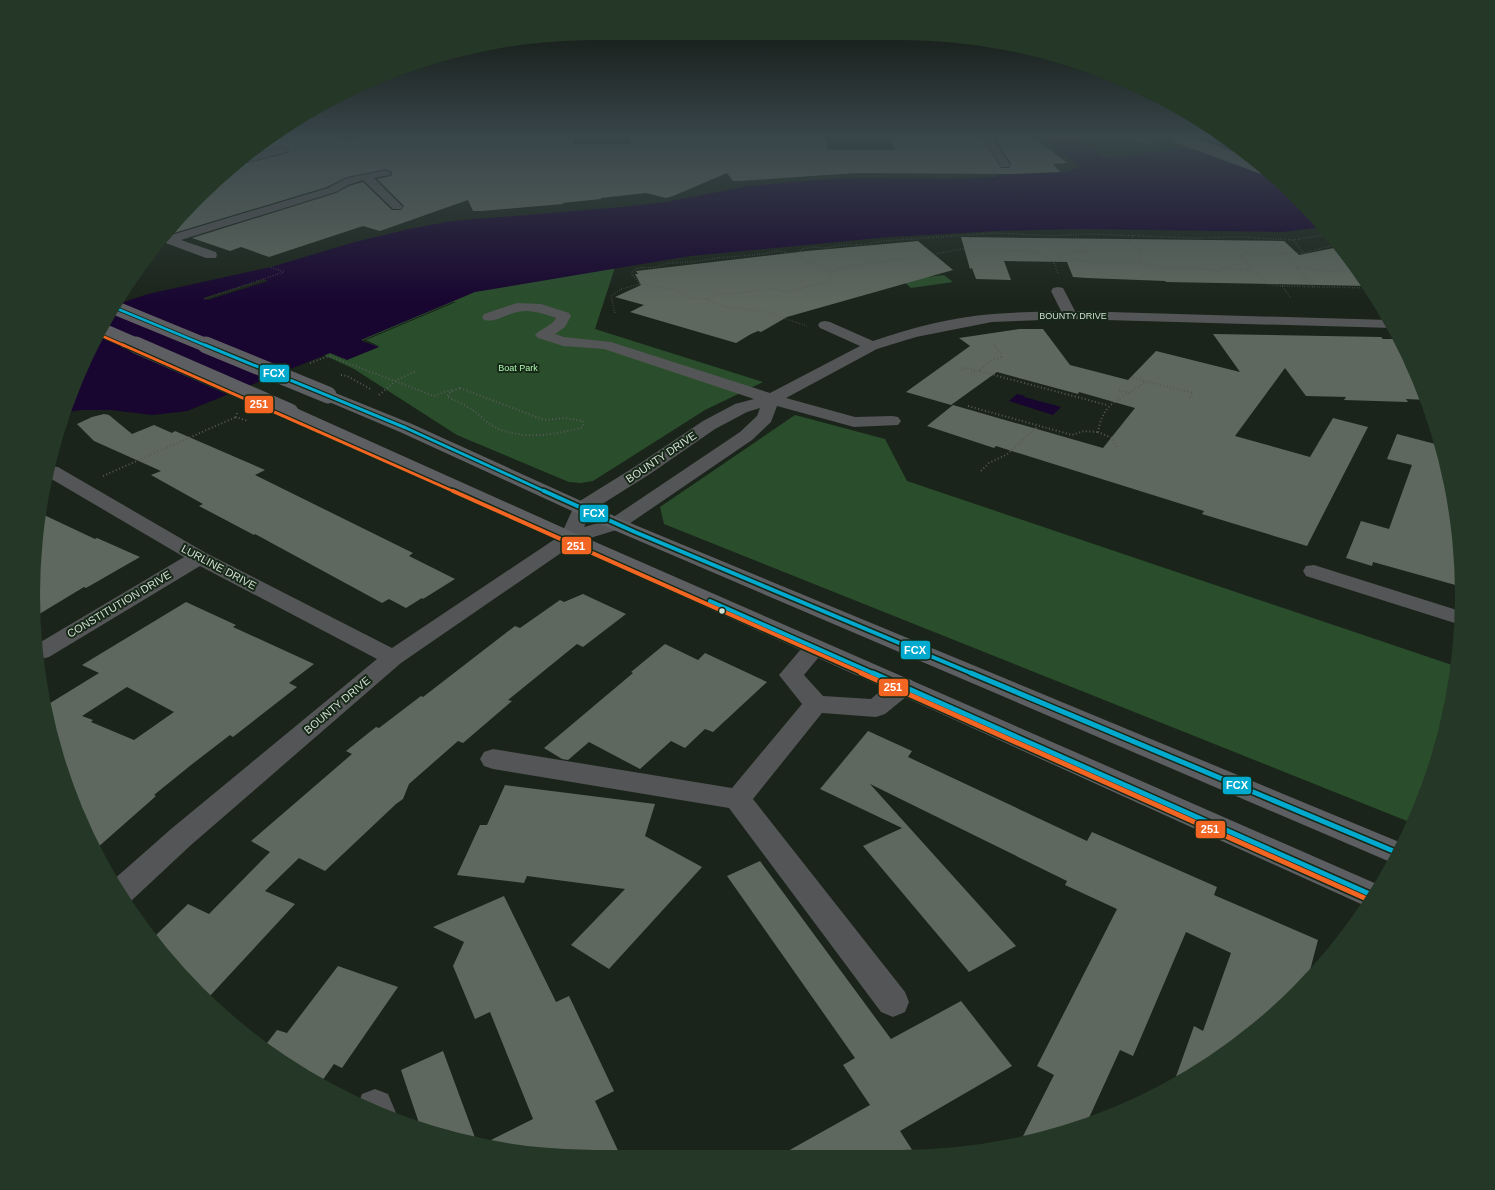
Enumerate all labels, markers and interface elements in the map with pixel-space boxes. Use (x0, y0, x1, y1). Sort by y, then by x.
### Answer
street label: BOUNTY DRIVE (1039, 311, 1107, 321)
park label: Boat Park (498, 363, 538, 373)
line badge: FCX (259, 364, 290, 383)
text: FCX (263, 367, 286, 379)
line badge: 251 (244, 395, 274, 414)
text: 251 (250, 398, 268, 410)
street label: BOUNTY DRIVE (624, 429, 698, 485)
line badge: FCX (579, 504, 609, 523)
text: FCX (583, 507, 606, 519)
line badge: 251 (561, 536, 592, 555)
text: 251 (567, 540, 585, 552)
street label: LURLINE DRIVE (179, 542, 259, 592)
street label: CONSTITUTION DRIVE (65, 568, 173, 640)
unlabelled marker (717, 606, 727, 616)
line badge: FCX (900, 640, 931, 660)
text: FCX (904, 644, 927, 656)
street label: BOUNTY DRIVE (302, 674, 372, 736)
line badge: 251 (878, 678, 909, 697)
text: 251 (884, 681, 902, 693)
line badge: FCX (1222, 776, 1252, 795)
text: FCX (1226, 779, 1249, 791)
line badge: 251 (1195, 820, 1226, 839)
text: 251 (1201, 823, 1219, 835)

